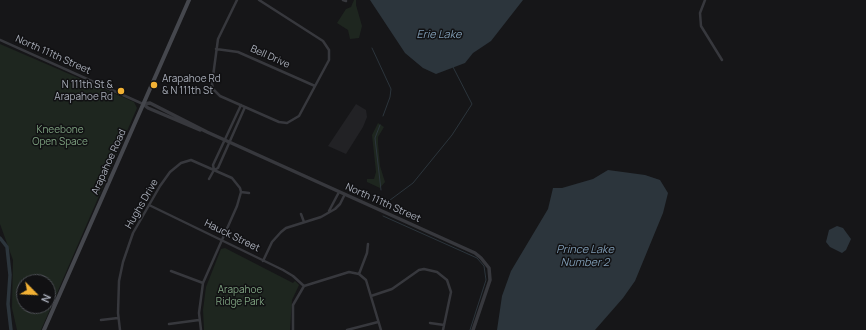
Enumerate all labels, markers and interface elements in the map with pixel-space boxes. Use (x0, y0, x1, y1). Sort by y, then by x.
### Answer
water label: Erie Lake (417, 28, 461, 42)
street label: North 111th Street (13, 33, 93, 77)
street label: Bell Drive (248, 43, 292, 71)
place label: Arapahoe Rd & N 111th St (162, 73, 221, 96)
place label: N 111th St & Arapahoe Rd (54, 79, 113, 102)
marker: Arapahoe Rd & N 111th St (149, 80, 159, 90)
marker: N 111th St & Arapahoe Rd (116, 86, 126, 96)
park label: Kneebone Open Space (32, 124, 88, 148)
street label: Arapahoe Road (89, 128, 129, 196)
street label: Hughs Drive (123, 177, 161, 231)
street label: North 111th Street (343, 181, 423, 225)
street label: Hauck Street (202, 217, 262, 255)
water label: Prince Lake Number 2 (556, 243, 614, 269)
north arrow (16, 274, 56, 314)
park label: Arapahoe Ridge Park (216, 284, 264, 308)
text: N (38, 292, 55, 305)

